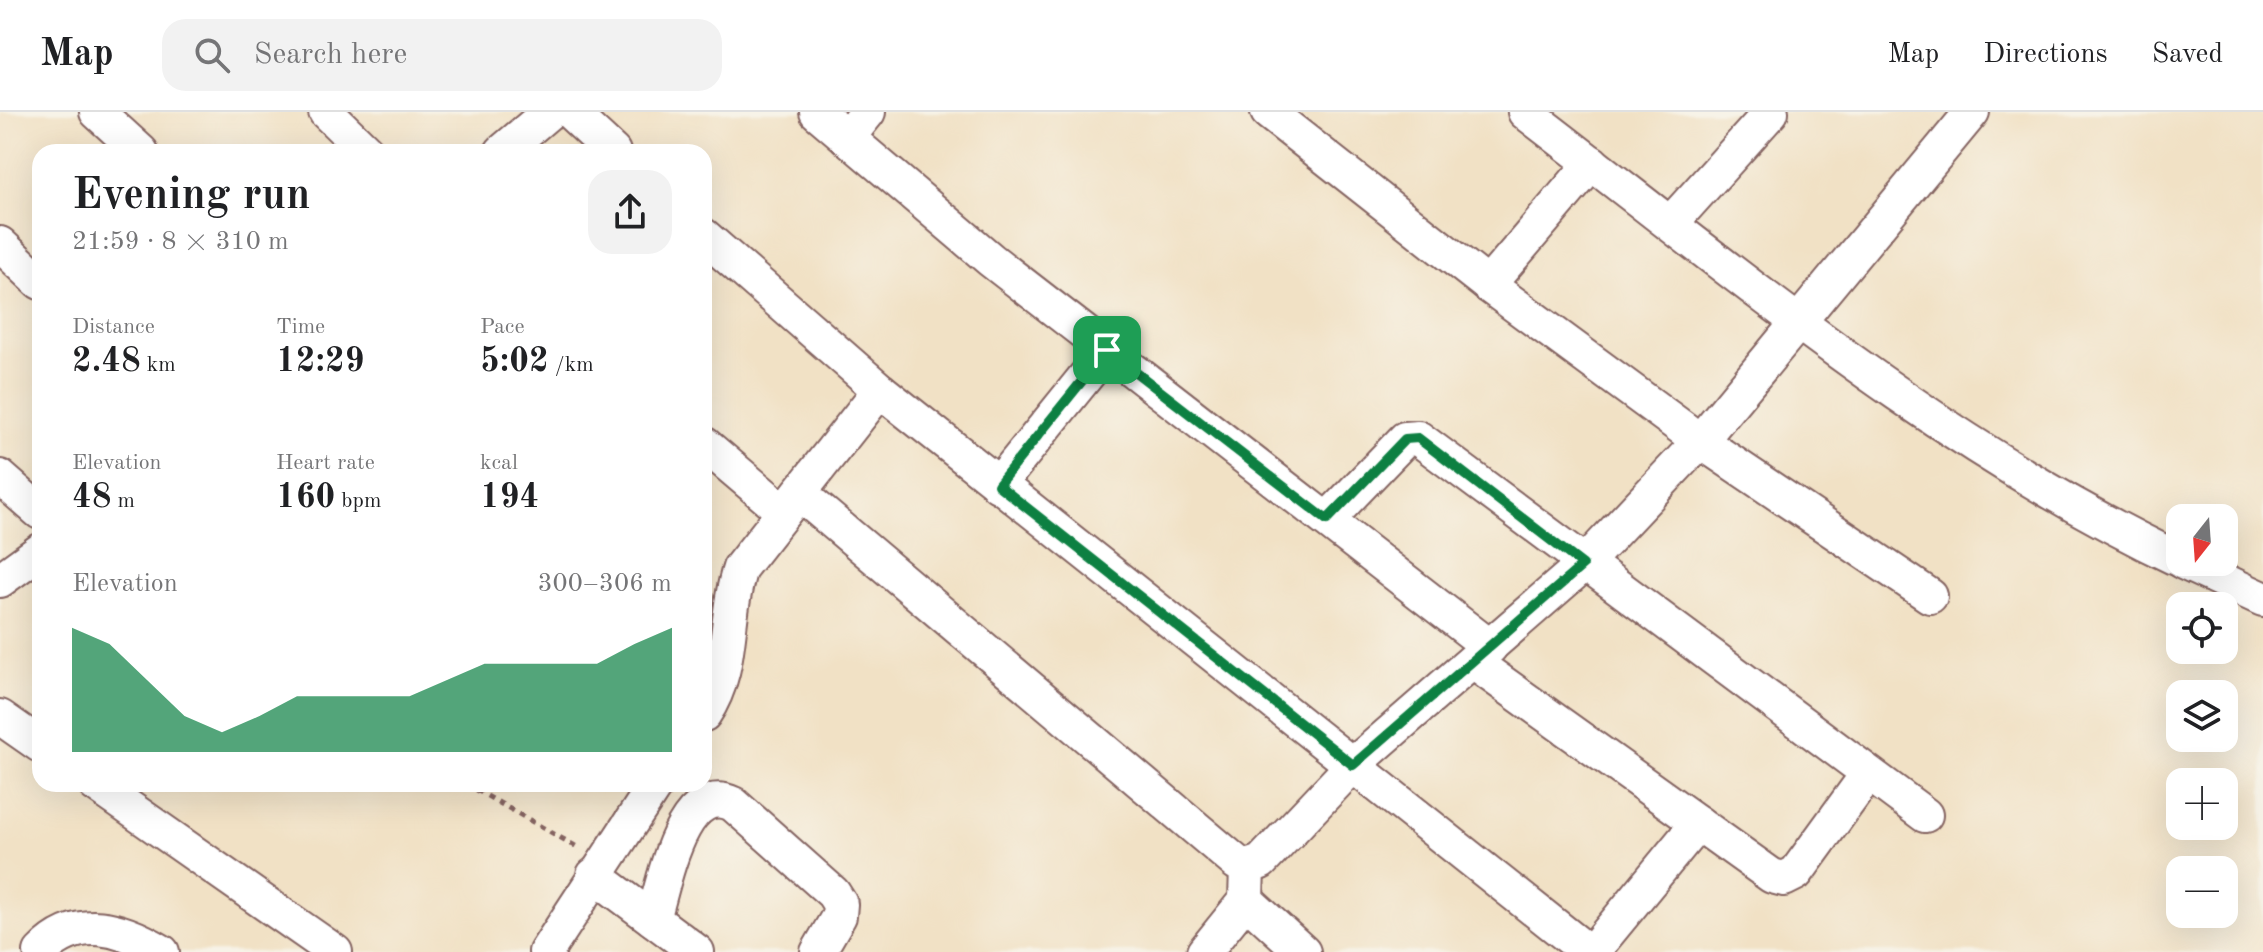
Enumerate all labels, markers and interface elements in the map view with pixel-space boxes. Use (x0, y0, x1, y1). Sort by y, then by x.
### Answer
search box (162, 19, 722, 91)
icon: search (190, 33, 234, 77)
text: Map (40, 36, 114, 74)
text: Search here (254, 40, 407, 70)
text: Map (1887, 41, 1939, 69)
text: Directions (1983, 41, 2108, 69)
text: Saved (2152, 41, 2223, 69)
button: share (588, 170, 672, 254)
text: Evening run (72, 174, 310, 218)
text: 21:59 · 8 × 310 m (72, 229, 289, 255)
text: Distance (72, 316, 155, 338)
text: Time (276, 316, 325, 338)
text: Pace (480, 316, 525, 338)
pin (1073, 316, 1141, 384)
icon: arrive (1085, 328, 1129, 372)
text: 2.48 (72, 345, 141, 379)
text: 12:29 (276, 345, 364, 379)
text: 5:02 (480, 345, 549, 379)
text: km (141, 354, 176, 376)
text: /km (549, 354, 594, 376)
text: Elevation (72, 452, 162, 474)
text: Heart rate (276, 452, 375, 474)
text: kcal (480, 452, 518, 474)
text: 48 (72, 481, 111, 515)
text: 160 (276, 481, 335, 515)
text: 194 (480, 481, 539, 515)
text: m (111, 490, 135, 512)
text: bpm (335, 490, 381, 512)
north arrow (2166, 504, 2238, 576)
map controls (2166, 504, 2238, 928)
text: Elevation (72, 571, 178, 597)
text: 300–306 m (537, 571, 672, 597)
button: locate (2166, 592, 2238, 664)
button: layers (2166, 680, 2238, 752)
button: + (2166, 768, 2238, 840)
button: − (2166, 856, 2238, 928)

